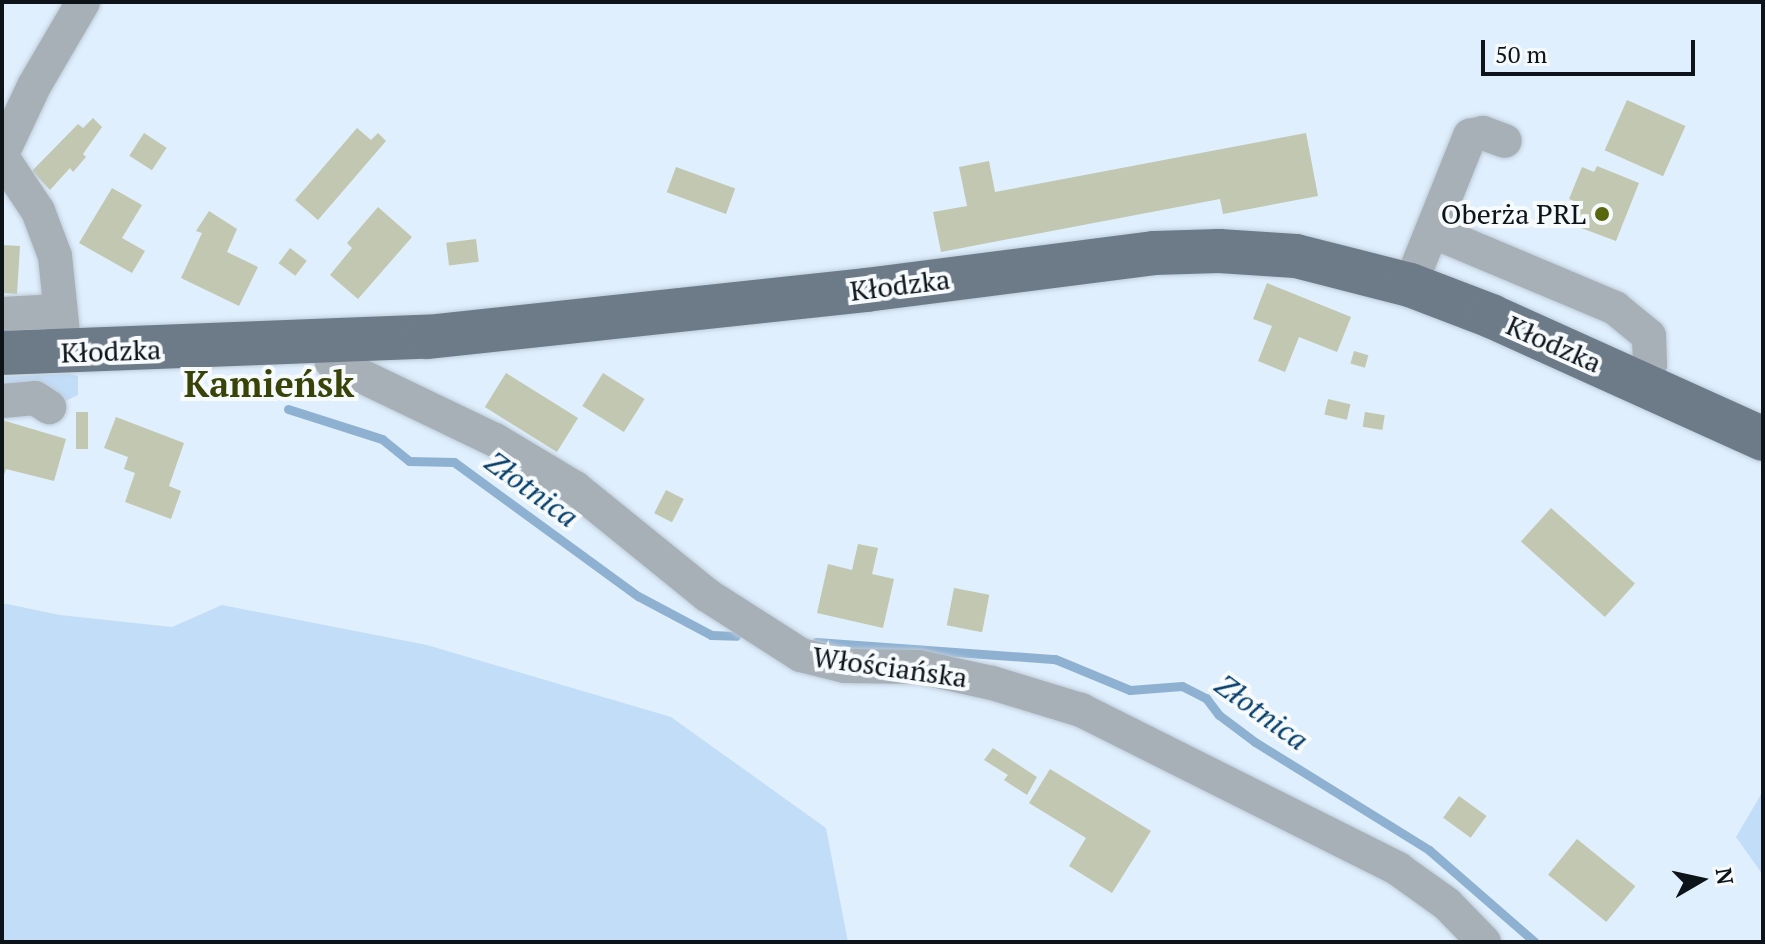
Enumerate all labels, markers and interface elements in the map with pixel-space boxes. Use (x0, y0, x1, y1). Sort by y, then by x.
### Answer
scale bar (1485, 24, 1699, 74)
text: 50 m (1495, 38, 1547, 70)
place label: Oberża PRL (1441, 197, 1586, 231)
marker: Oberża PRL (1593, 205, 1611, 223)
street label: Kłodzka (848, 262, 952, 308)
street label: Kłodzka (1501, 308, 1607, 380)
street label: Kłodzka (60, 332, 162, 370)
district label: Kamieńsk (184, 362, 354, 406)
water label: Złotnica (478, 443, 586, 535)
street label: Włościańska (811, 640, 969, 694)
water label: Złotnica (1208, 666, 1316, 758)
north arrow (1661, 840, 1741, 920)
text: N (1710, 866, 1741, 887)

